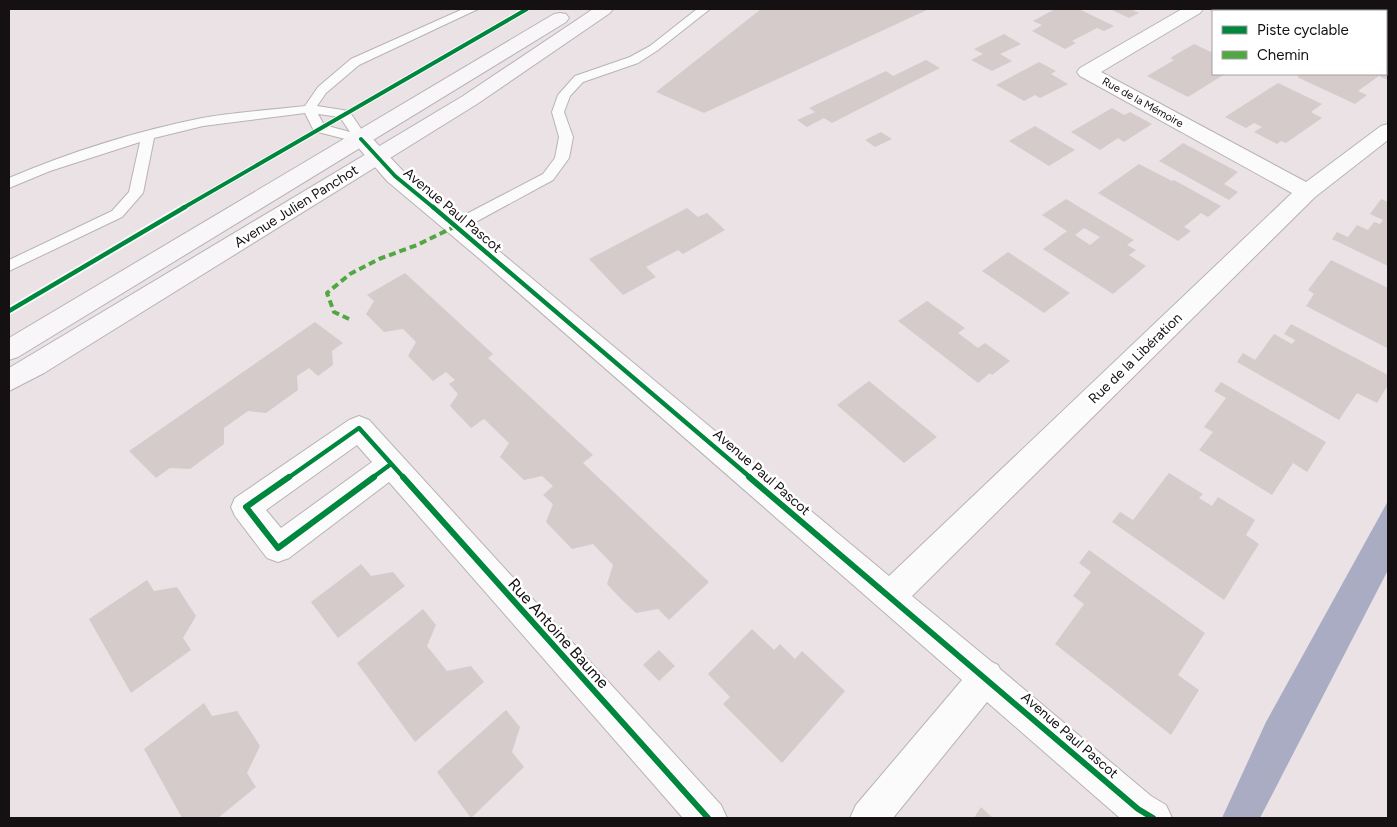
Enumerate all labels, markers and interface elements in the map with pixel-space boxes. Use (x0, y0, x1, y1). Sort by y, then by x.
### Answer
legend (1212, 10, 1387, 75)
text: Piste cyclable (1257, 21, 1349, 39)
text: Chemin (1257, 46, 1309, 64)
street label: Rue de la Mémoire (1100, 75, 1186, 130)
street label: Avenue Julien Panchot (231, 161, 361, 251)
street label: Avenue Paul Pascot (400, 164, 505, 256)
street label: Rue de la Libération (1085, 309, 1186, 407)
street label: Avenue Paul Pascot (710, 426, 814, 519)
street label: Rue Antoine Baume (504, 574, 613, 692)
street label: Avenue Paul Pascot (1018, 689, 1122, 782)

